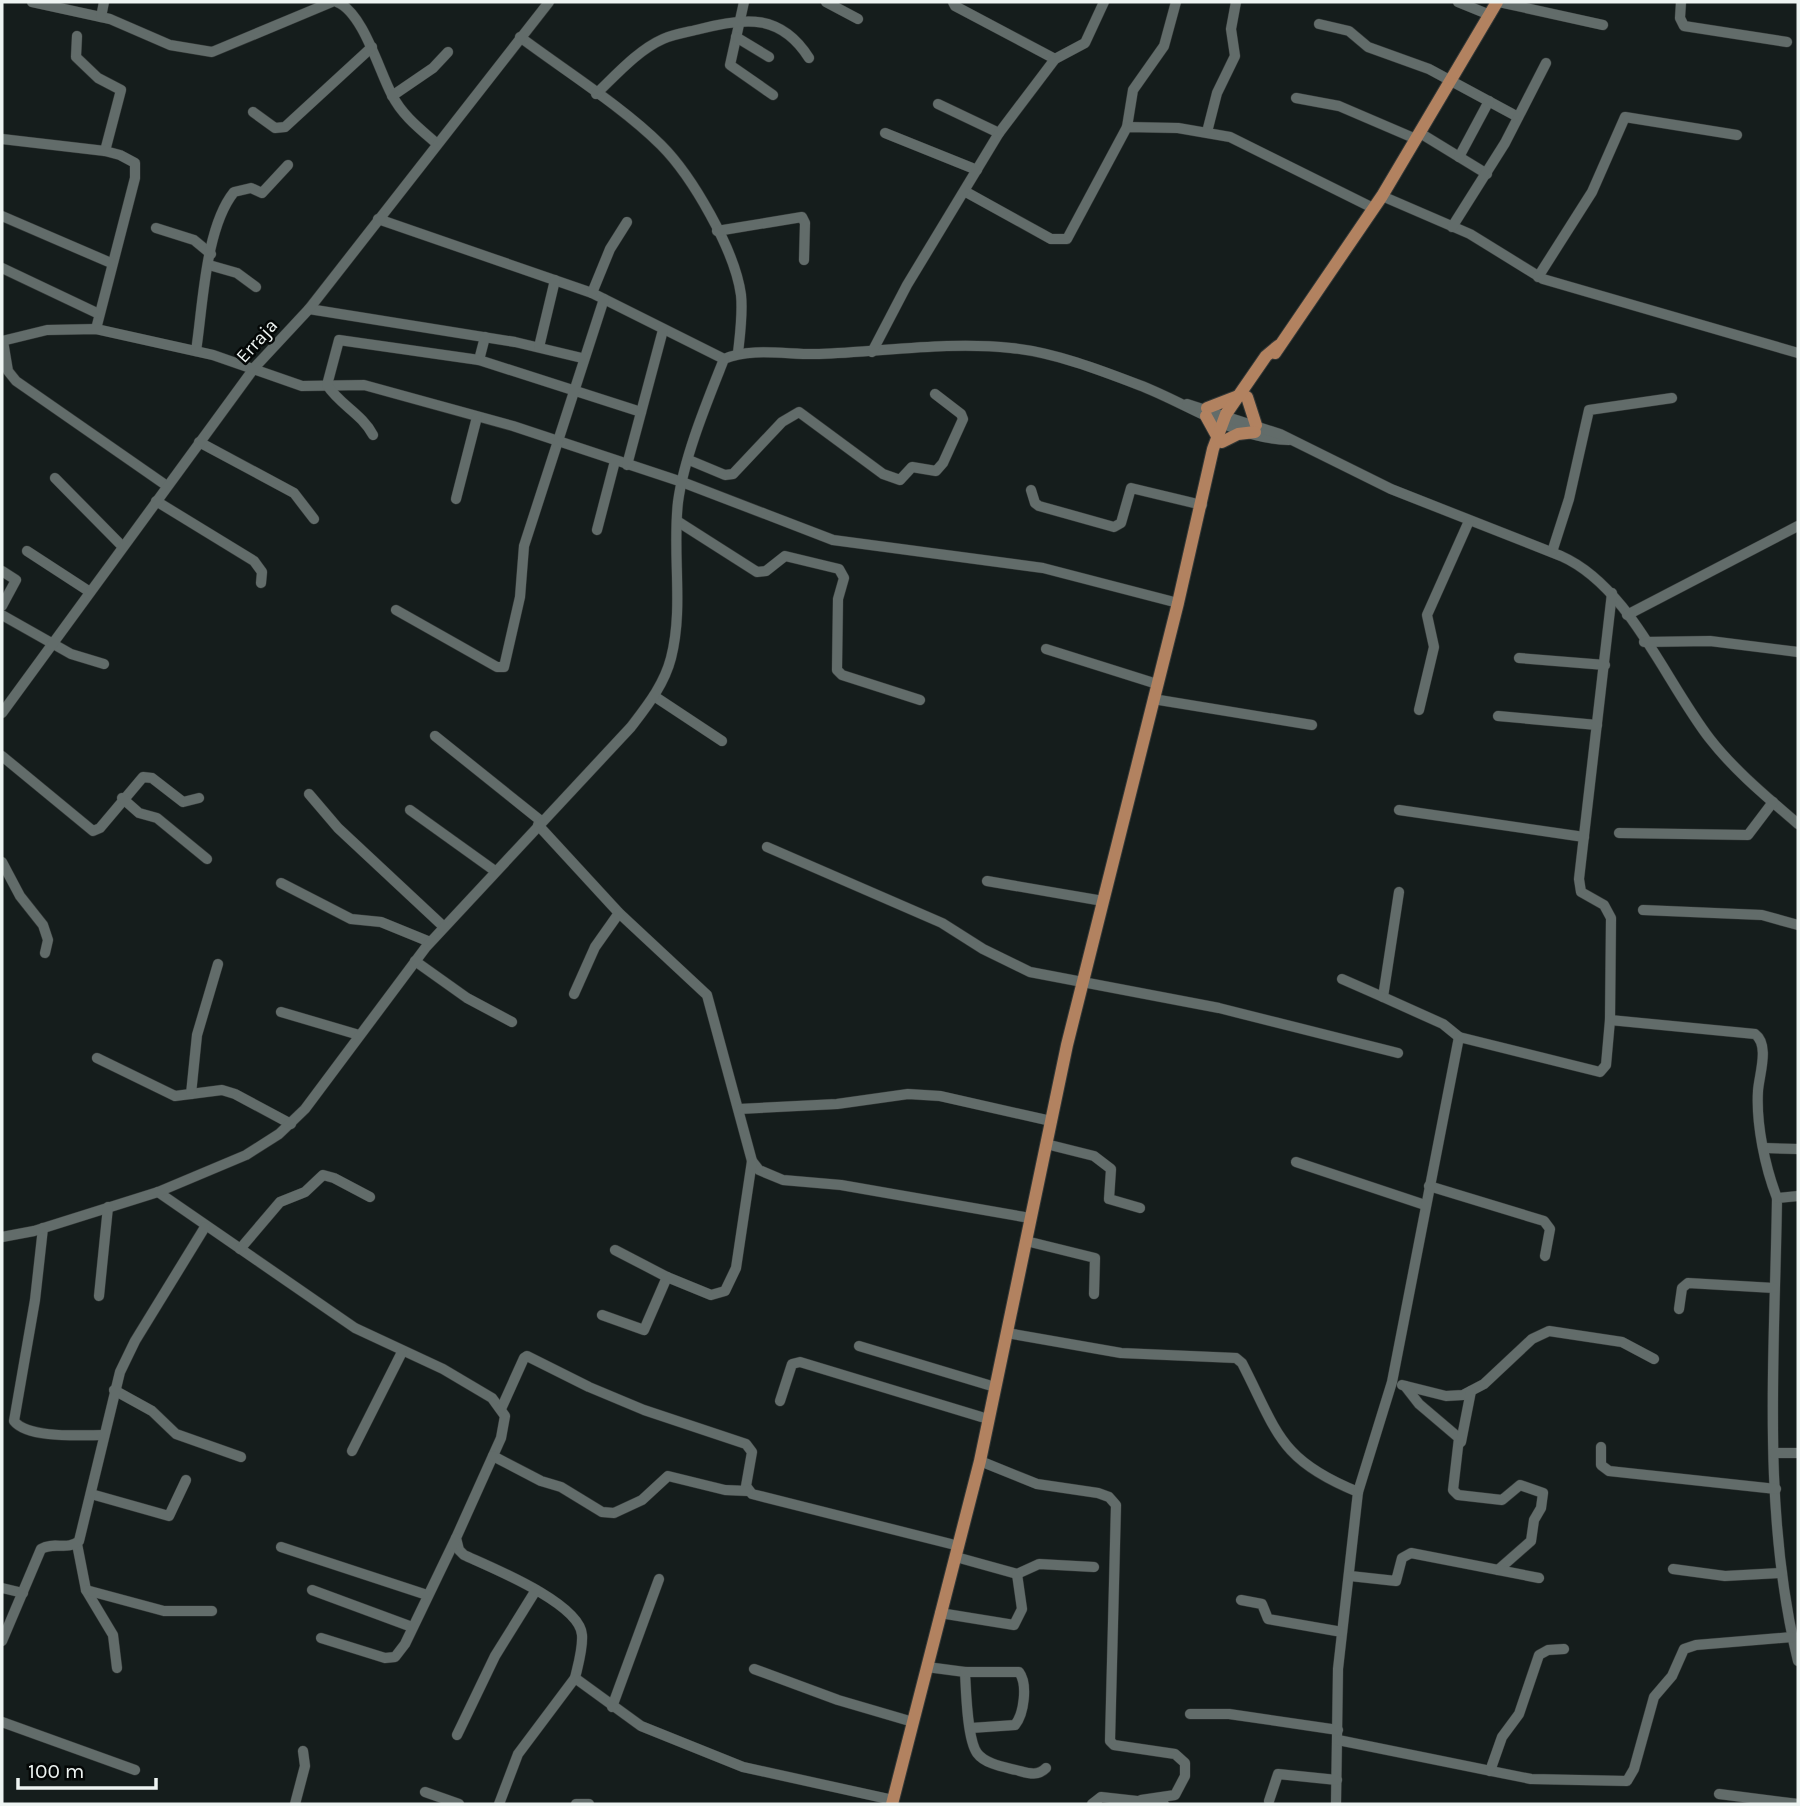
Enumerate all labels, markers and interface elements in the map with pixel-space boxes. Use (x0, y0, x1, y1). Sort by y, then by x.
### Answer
street label: Erraja (232, 315, 282, 367)
scale bar (18, 1746, 156, 1790)
text: 100 m (28, 1759, 85, 1783)

